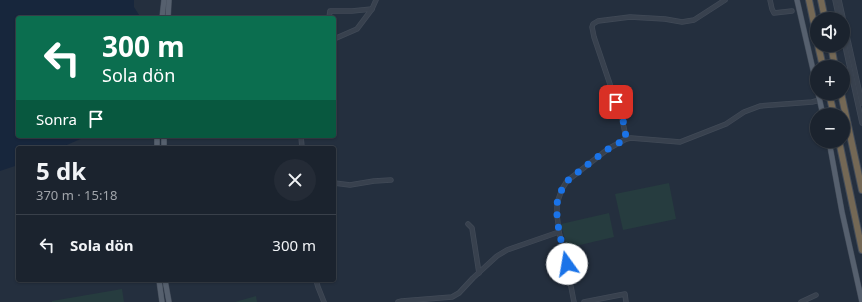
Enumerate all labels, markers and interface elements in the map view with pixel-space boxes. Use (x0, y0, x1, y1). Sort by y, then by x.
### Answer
map controls (810, 12, 850, 148)
button: sound (810, 12, 850, 52)
text: 300 m (102, 27, 185, 65)
icon: left (36, 32, 88, 84)
button: + (810, 60, 850, 100)
text: Sola dön (102, 63, 175, 87)
pin (599, 85, 633, 119)
icon: arrive (605, 91, 627, 113)
icon: arrive (85, 108, 107, 130)
button: − (810, 108, 850, 148)
text: Sonra (36, 109, 77, 129)
text: 5 dk (36, 154, 86, 187)
button: close (274, 159, 316, 201)
text: 370 m · 15:18 (36, 186, 117, 204)
icon: left (36, 234, 58, 256)
text: Sola dön (70, 235, 134, 255)
text: 300 m (272, 235, 316, 255)
position arrow (546, 243, 588, 285)

